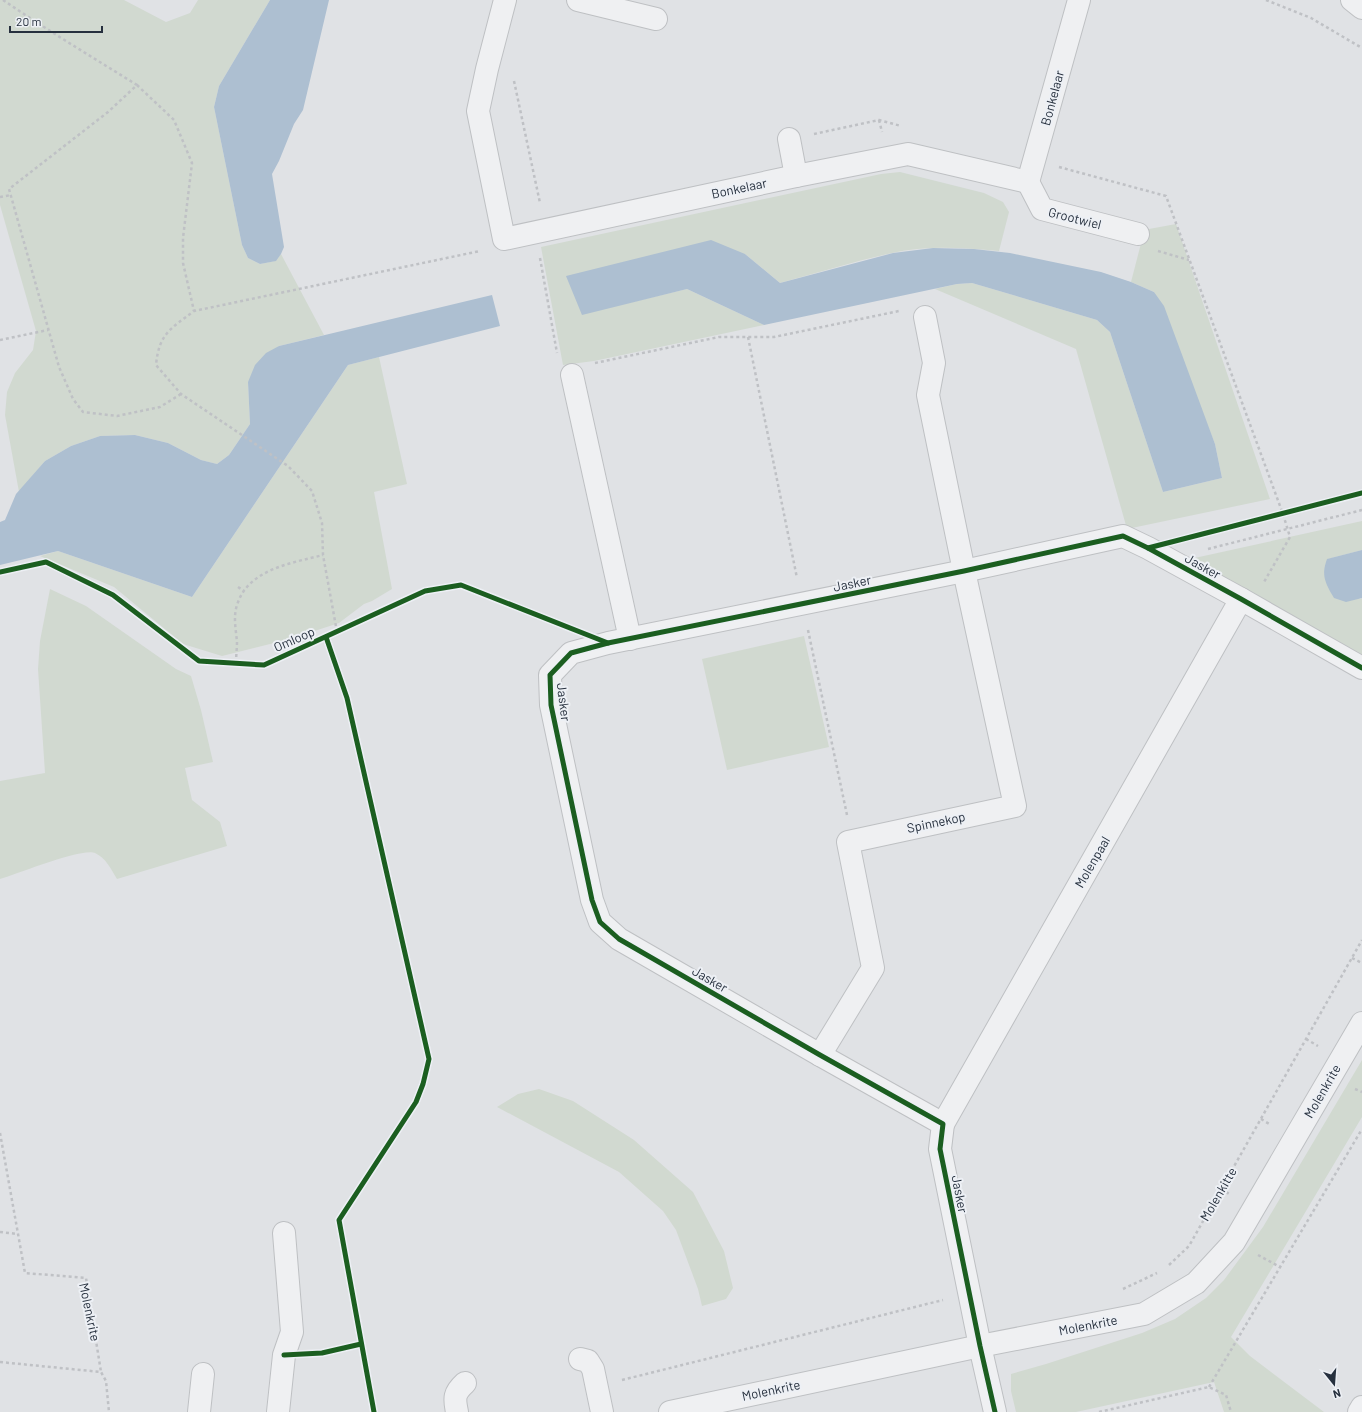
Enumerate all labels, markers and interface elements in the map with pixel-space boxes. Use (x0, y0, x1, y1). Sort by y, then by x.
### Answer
scale bar (10, 8, 102, 34)
text: 20 m (16, 14, 42, 28)
street label: Bonkelaar (1037, 68, 1067, 127)
street label: Bonkelaar (710, 174, 769, 202)
street label: Grootwiel (1047, 204, 1103, 232)
street label: Jasker (1182, 550, 1224, 582)
street label: Jasker (832, 571, 873, 595)
street label: Omloop (271, 623, 317, 655)
street label: Jasker (554, 682, 574, 722)
street label: Spinnekop (905, 808, 967, 836)
street label: Molenpaal (1071, 833, 1113, 891)
street label: Jasker (689, 962, 731, 996)
street label: Molenkrite (1300, 1061, 1344, 1121)
street label: Molenkitte (1196, 1164, 1240, 1224)
street label: Jasker (948, 1174, 972, 1215)
street label: Molenkrite (76, 1281, 104, 1343)
street label: Molenkrite (1057, 1311, 1119, 1339)
north arrow (1314, 1364, 1354, 1404)
street label: Molenkrite (740, 1376, 802, 1404)
text: N (1332, 1387, 1342, 1401)

